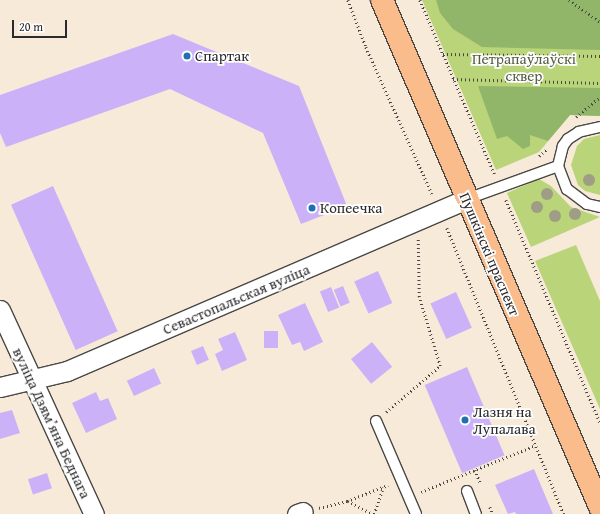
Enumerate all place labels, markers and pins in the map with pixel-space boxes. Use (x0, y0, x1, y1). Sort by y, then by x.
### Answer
place label: Спартак (195, 47, 249, 65)
marker: Спартак (182, 51, 192, 61)
place label: Копеечка (320, 199, 382, 217)
marker: Копеечка (307, 203, 317, 213)
place label: Лазня на Лупалава (473, 402, 536, 437)
marker: Лазня на Лупалава (460, 415, 470, 425)

